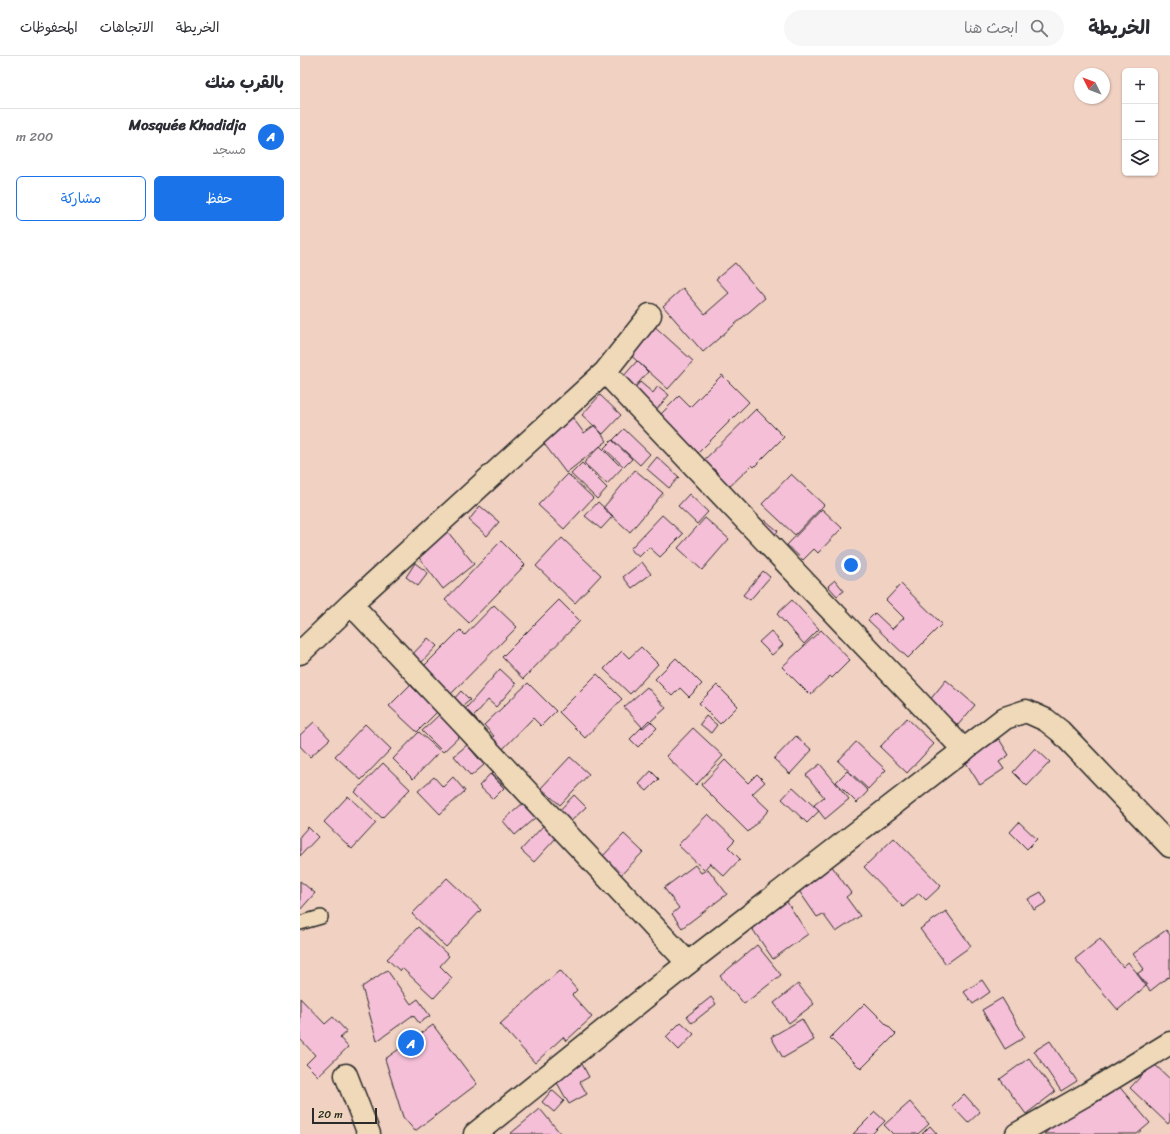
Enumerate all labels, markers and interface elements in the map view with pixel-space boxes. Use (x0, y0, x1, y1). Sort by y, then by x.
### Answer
search box (784, 10, 1064, 46)
text: الخريطة (1088, 11, 1150, 44)
text: المحفوظات (20, 15, 78, 40)
text: الاتجاهات (100, 15, 154, 40)
text: الخريطة (176, 15, 219, 40)
text: ابحث هنا (964, 15, 1018, 41)
icon: search (1028, 17, 1050, 39)
text: بالقرب منك (205, 67, 284, 97)
north arrow (1074, 68, 1110, 104)
map controls (1122, 68, 1158, 176)
button: + (1122, 68, 1158, 104)
button: − (1122, 104, 1158, 140)
text: Mosquée Khadidja (129, 112, 246, 138)
text: 200 m (16, 125, 53, 148)
text: A (267, 125, 275, 148)
text: مسجد (213, 138, 246, 161)
button: layers (1122, 140, 1158, 176)
button: مشاركة (16, 176, 146, 221)
button: حفظ (154, 176, 284, 221)
your location (841, 555, 861, 575)
pin: A (398, 1028, 424, 1058)
text: 20 m (318, 1105, 343, 1124)
scale bar (312, 1106, 377, 1125)

